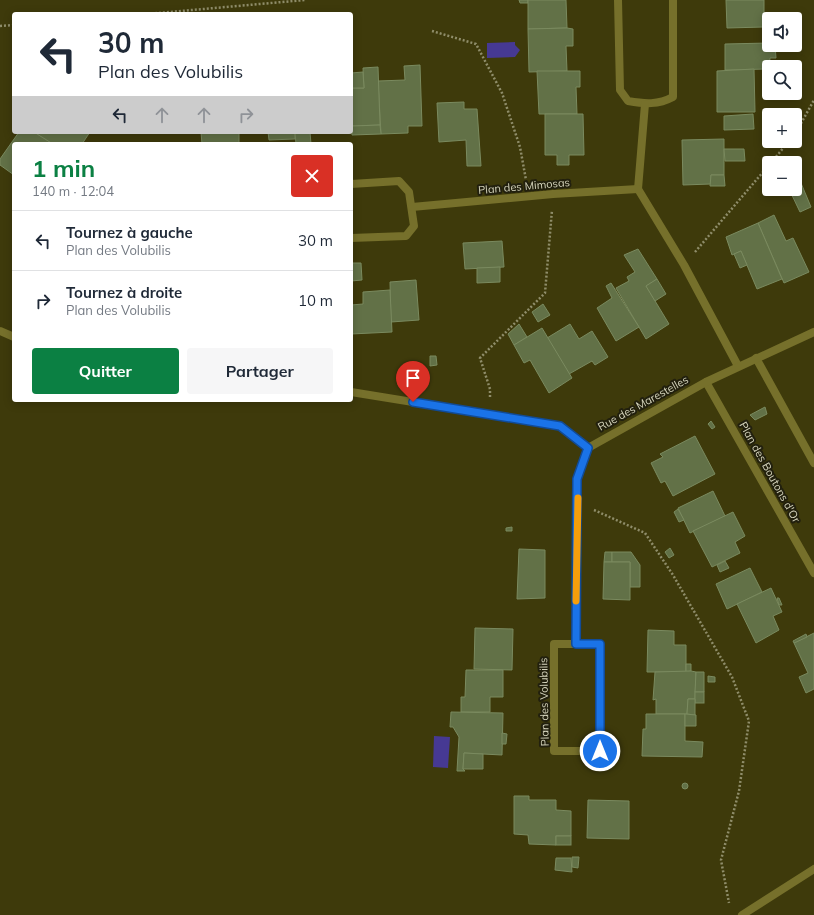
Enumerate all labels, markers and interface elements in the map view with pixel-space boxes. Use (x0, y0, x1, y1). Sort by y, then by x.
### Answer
map controls (762, 12, 802, 196)
button: sound (762, 12, 802, 52)
text: 30 m (98, 25, 164, 60)
icon: left (32, 28, 84, 80)
text: Plan des Volubilis (98, 60, 243, 83)
button: search (762, 60, 802, 100)
icon: left (109, 104, 131, 126)
icon: ahead (151, 104, 173, 126)
icon: ahead (193, 104, 215, 126)
icon: right (235, 104, 257, 126)
button: + (762, 108, 802, 148)
text: 1 min (32, 153, 95, 183)
button: close (291, 155, 333, 197)
button: − (762, 156, 802, 196)
street label: Plan des Mimosas (478, 175, 570, 197)
text: 140 m · 12:04 (32, 183, 114, 199)
text: Tournez à gauche (66, 223, 193, 242)
icon: left (32, 230, 54, 252)
text: 30 m (298, 231, 333, 250)
text: Plan des Volubilis (66, 242, 171, 258)
text: Tournez à droite (66, 283, 182, 302)
icon: right (32, 290, 54, 312)
text: 10 m (298, 291, 333, 310)
text: Plan des Volubilis (66, 302, 171, 318)
button: Quitter (32, 348, 179, 394)
button: Partager (187, 348, 333, 394)
pin (396, 361, 430, 402)
icon: arrive (402, 367, 424, 389)
street label: Rue des Marestelles (595, 372, 691, 434)
street label: Plan des Boutons d'Or (736, 419, 804, 525)
street label: Plan des Volubilis (536, 657, 552, 747)
position arrow (579, 730, 621, 772)

